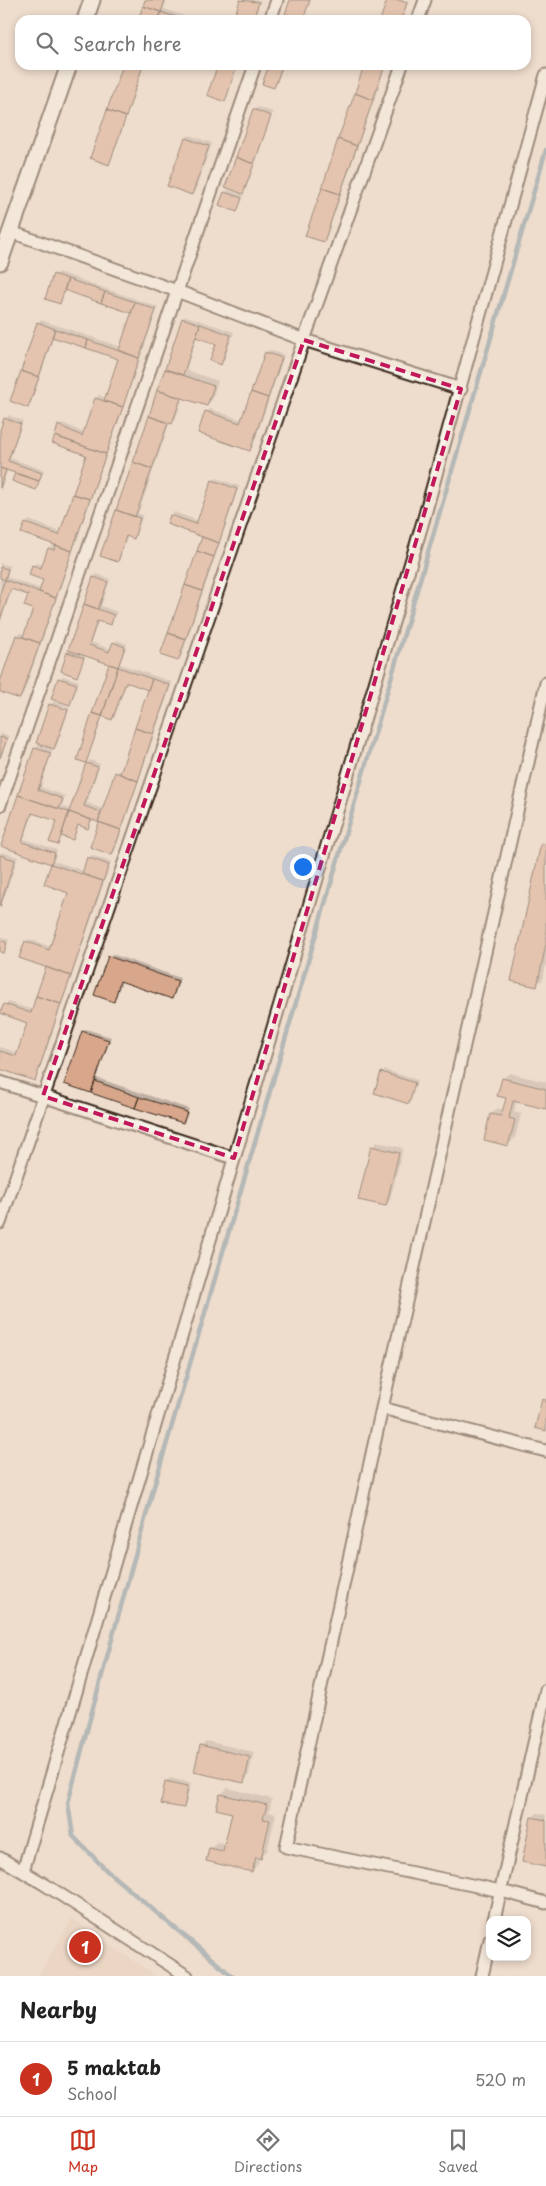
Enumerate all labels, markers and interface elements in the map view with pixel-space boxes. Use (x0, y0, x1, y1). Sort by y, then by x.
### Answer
search box (15, 15, 531, 70)
icon: search (33, 29, 61, 57)
text: Search here (73, 29, 182, 57)
your location (290, 854, 316, 880)
map controls (486, 1916, 531, 1961)
button: layers (486, 1916, 531, 1961)
pin: 1 (69, 1928, 101, 1966)
text: Nearby (20, 1993, 97, 2025)
text: 5 maktab (67, 2053, 161, 2081)
text: 1 (32, 2067, 40, 2091)
text: 520 m (475, 2067, 526, 2091)
text: School (67, 2081, 117, 2105)
tab: Map (68, 2126, 98, 2177)
tab: Directions (234, 2126, 302, 2177)
tab: Saved (438, 2126, 478, 2177)

